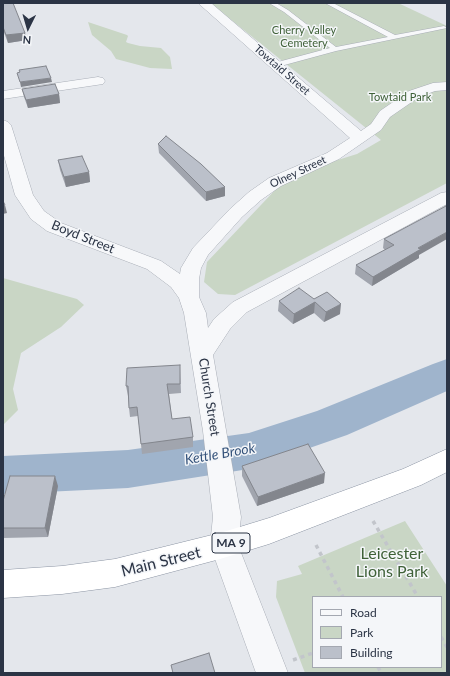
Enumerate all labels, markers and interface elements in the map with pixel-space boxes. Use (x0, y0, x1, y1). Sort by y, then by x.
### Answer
north arrow (8, 8, 48, 48)
park label: Cherry Valley Cemetery (272, 23, 336, 49)
text: N (22, 34, 32, 47)
street label: Towtaid Street (251, 42, 313, 98)
park label: Towtaid Park (369, 90, 431, 104)
street label: Olney Street (268, 153, 328, 191)
street label: Boyd Street (49, 217, 117, 257)
street label: Church Street (195, 357, 223, 437)
water label: Kettle Brook (184, 440, 256, 468)
road number: MA 9 (212, 533, 250, 553)
street label: Main Street (119, 543, 203, 581)
park label: Leicester Lions Park (356, 544, 428, 582)
legend (312, 596, 442, 668)
text: Road (350, 605, 377, 620)
text: Park (350, 625, 373, 640)
text: Building (350, 645, 393, 660)

